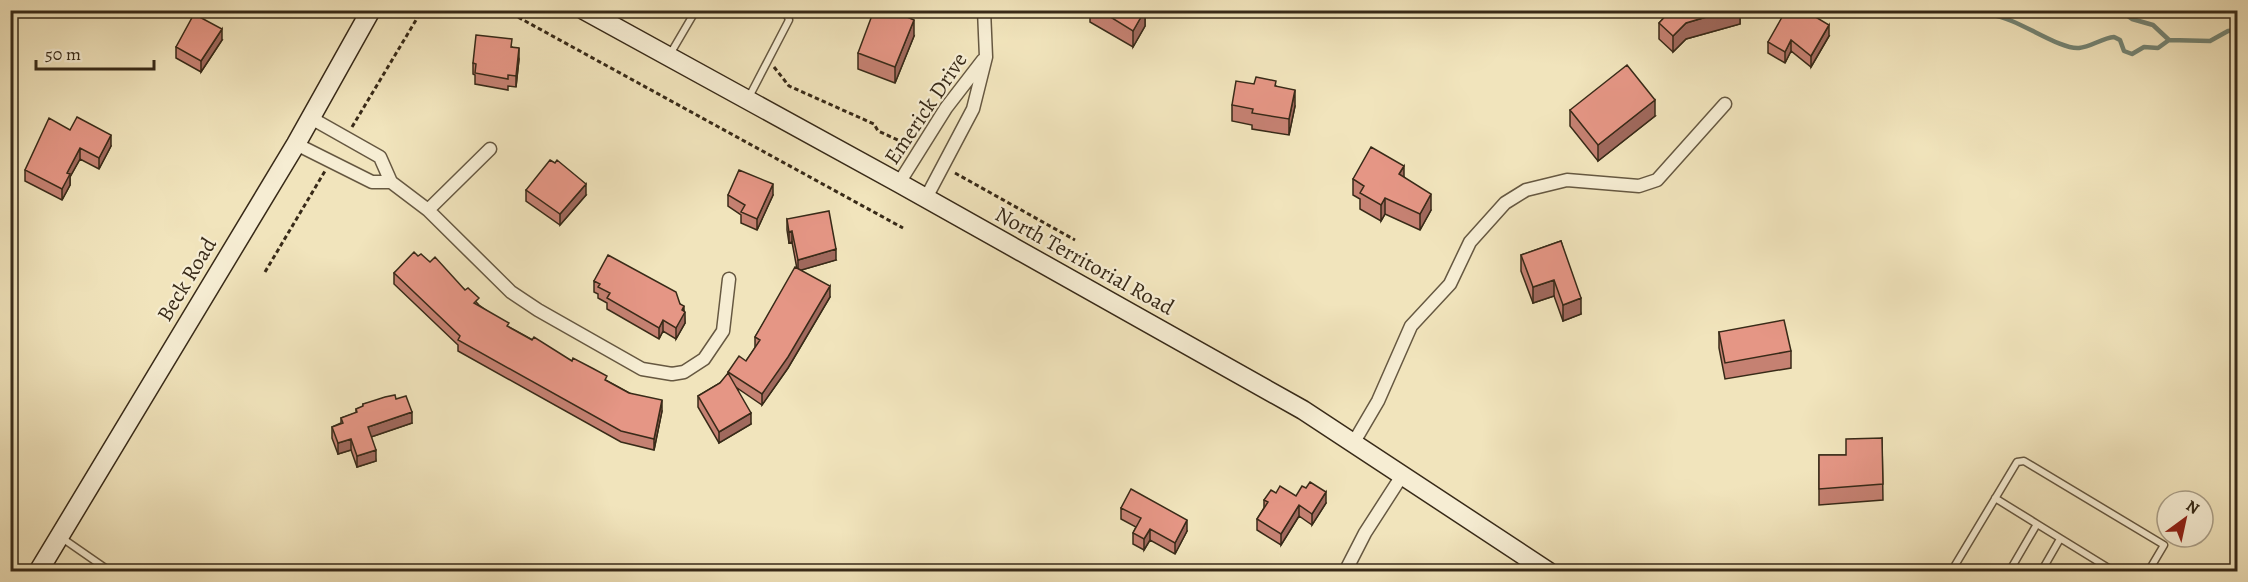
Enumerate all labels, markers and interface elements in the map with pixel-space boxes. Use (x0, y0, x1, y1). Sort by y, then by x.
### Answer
scale bar (36, 33, 154, 71)
text: 50 m (45, 42, 81, 66)
street label: Emerick Drive (877, 47, 974, 170)
street label: North Territorial Road (990, 199, 1180, 323)
street label: Beck Road (150, 232, 224, 327)
north arrow (2155, 489, 2215, 549)
text: N (2182, 495, 2204, 520)

